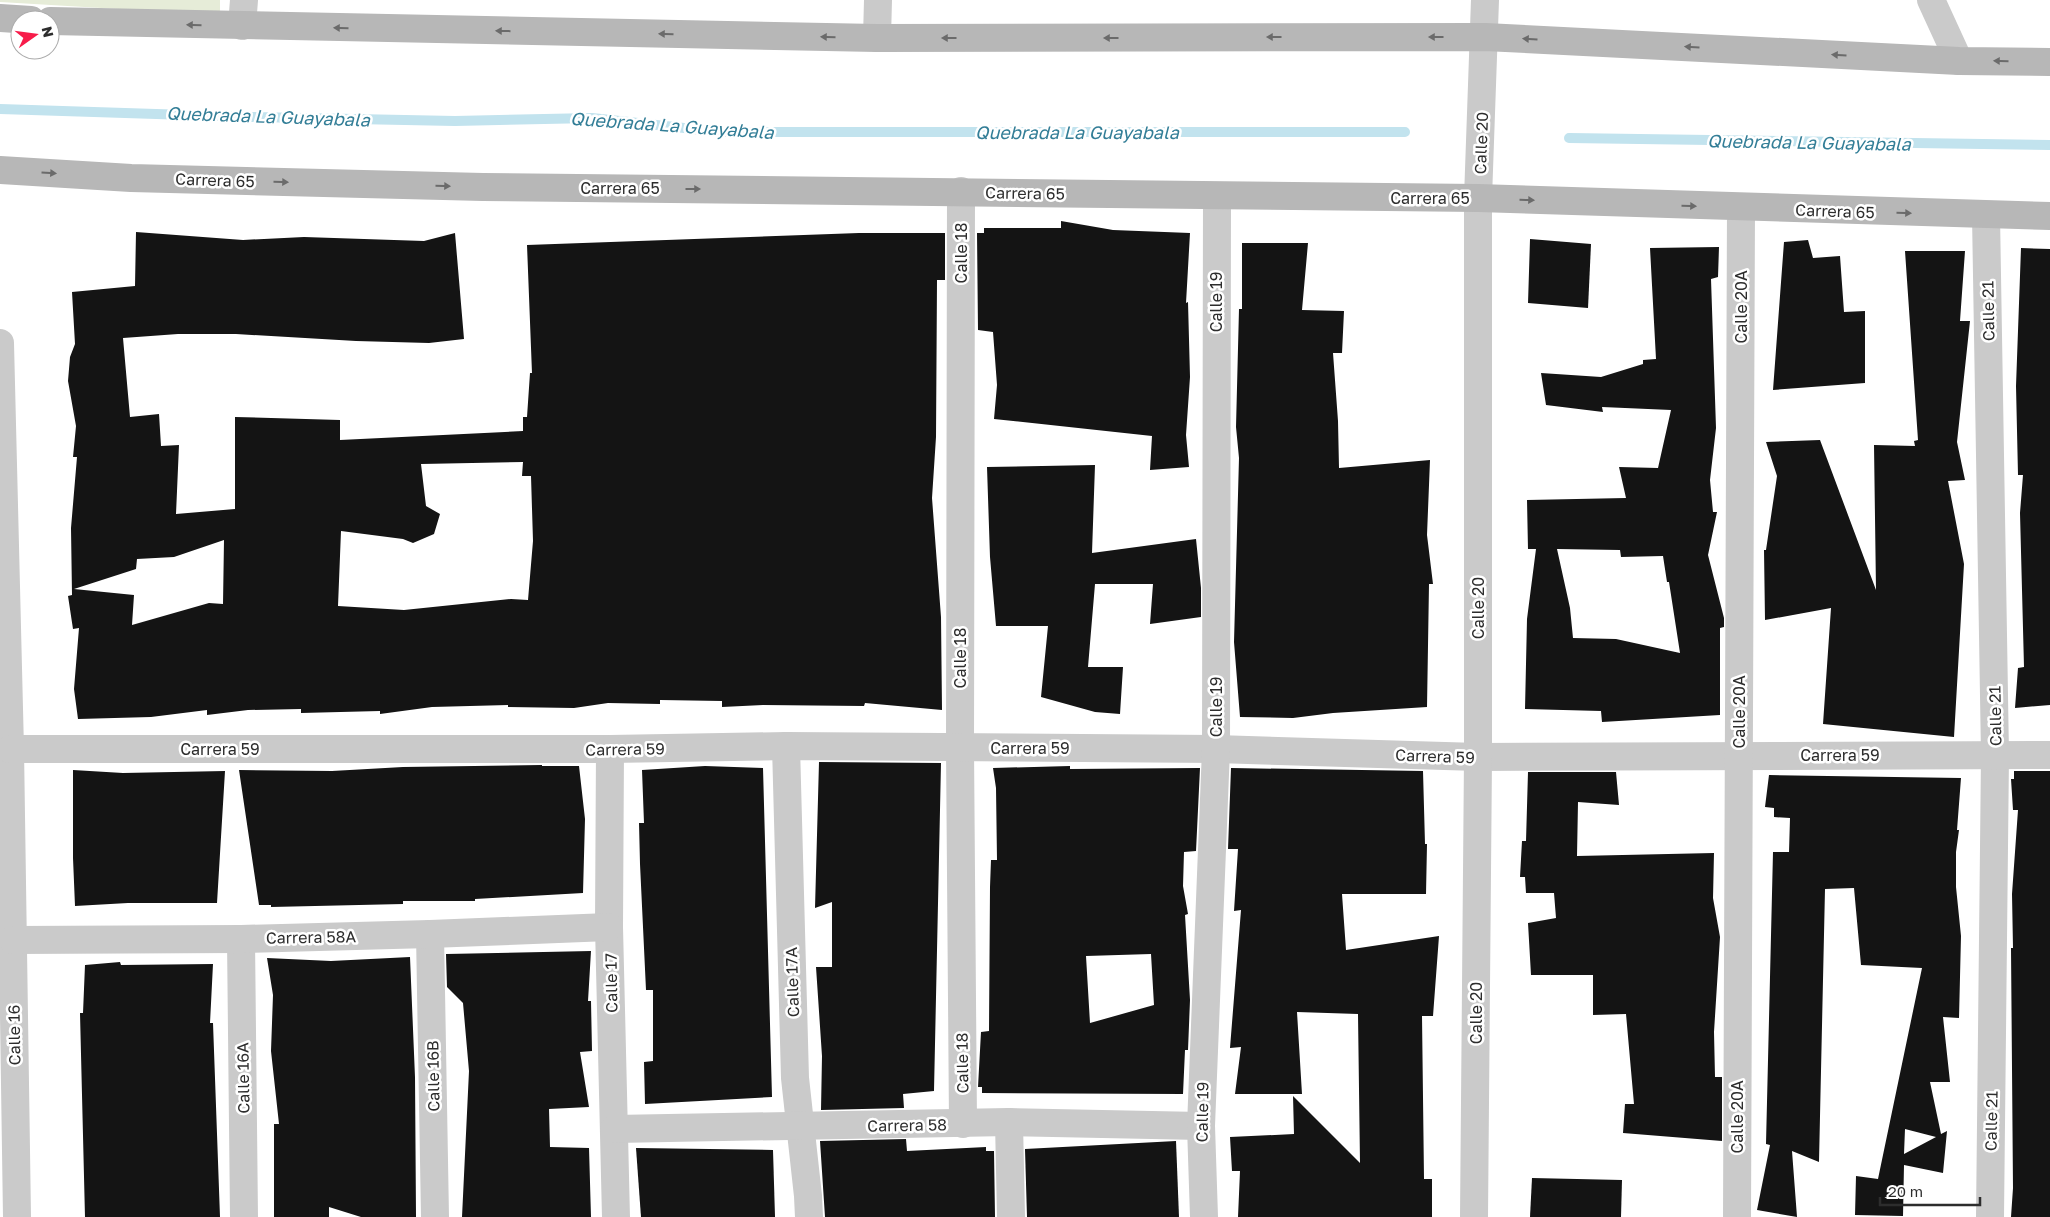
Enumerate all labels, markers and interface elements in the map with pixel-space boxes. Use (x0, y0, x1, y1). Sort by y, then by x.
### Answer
north arrow (10, 10, 60, 60)
one-way arrow (185, 21, 201, 29)
one-way arrow (333, 24, 349, 32)
text: N (39, 25, 58, 39)
one-way arrow (495, 27, 511, 35)
one-way arrow (658, 30, 674, 38)
one-way arrow (820, 33, 836, 41)
one-way arrow (1265, 33, 1281, 41)
one-way arrow (1428, 33, 1444, 41)
one-way arrow (940, 34, 956, 42)
one-way arrow (1103, 34, 1119, 42)
one-way arrow (1521, 34, 1537, 42)
one-way arrow (1684, 43, 1700, 51)
one-way arrow (1831, 50, 1847, 58)
one-way arrow (1993, 57, 2009, 65)
water label: Quebrada La Guayabala (166, 101, 371, 131)
water label: Quebrada La Guayabala (570, 107, 775, 143)
street label: Calle 20 (1470, 111, 1492, 175)
water label: Quebrada La Guayabala (975, 121, 1180, 143)
water label: Quebrada La Guayabala (1707, 129, 1912, 155)
one-way arrow (41, 169, 57, 177)
street label: Carrera 65 (175, 169, 255, 191)
one-way arrow (273, 178, 289, 186)
street label: Carrera 65 (580, 178, 660, 198)
street label: Carrera 65 (985, 182, 1065, 204)
one-way arrow (436, 183, 452, 191)
one-way arrow (686, 185, 702, 193)
street label: Carrera 65 (1390, 188, 1470, 208)
one-way arrow (1519, 196, 1535, 204)
street label: Carrera 65 (1795, 200, 1875, 222)
one-way arrow (1682, 202, 1698, 210)
one-way arrow (1897, 209, 1913, 217)
street label: Calle 18 (951, 223, 971, 283)
street label: Calle 20A (1731, 270, 1751, 344)
street label: Calle 19 (1206, 272, 1226, 332)
street label: Calle 21 (1977, 280, 1999, 341)
street label: Calle 20 (1468, 577, 1488, 639)
street label: Calle 18 (950, 628, 970, 688)
street label: Calle 20A (1729, 675, 1749, 749)
street label: Calle 19 (1206, 677, 1226, 737)
street label: Calle 21 (1984, 685, 2006, 746)
street label: Carrera 59 (585, 738, 665, 760)
street label: Carrera 59 (990, 738, 1070, 758)
street label: Carrera 59 (180, 739, 260, 759)
street label: Carrera 59 (1395, 745, 1475, 767)
street label: Carrera 59 (1800, 745, 1880, 765)
street label: Carrera 58A (266, 926, 357, 948)
street label: Calle 17A (781, 946, 803, 1017)
street label: Calle 17 (600, 953, 622, 1013)
street label: Calle 20 (1466, 982, 1486, 1044)
street label: Calle 16 (3, 1004, 25, 1066)
street label: Calle 18 (951, 1032, 973, 1094)
street label: Calle 16B (422, 1040, 444, 1112)
street label: Calle 16A (232, 1042, 254, 1114)
street label: Calle 20A (1727, 1080, 1747, 1154)
street label: Calle 19 (1191, 1081, 1213, 1143)
street label: Calle 21 (1980, 1090, 2002, 1151)
street label: Carrera 58 (867, 1114, 947, 1136)
scale bar (1880, 1174, 1980, 1206)
text: 20 m (1888, 1182, 1923, 1200)

